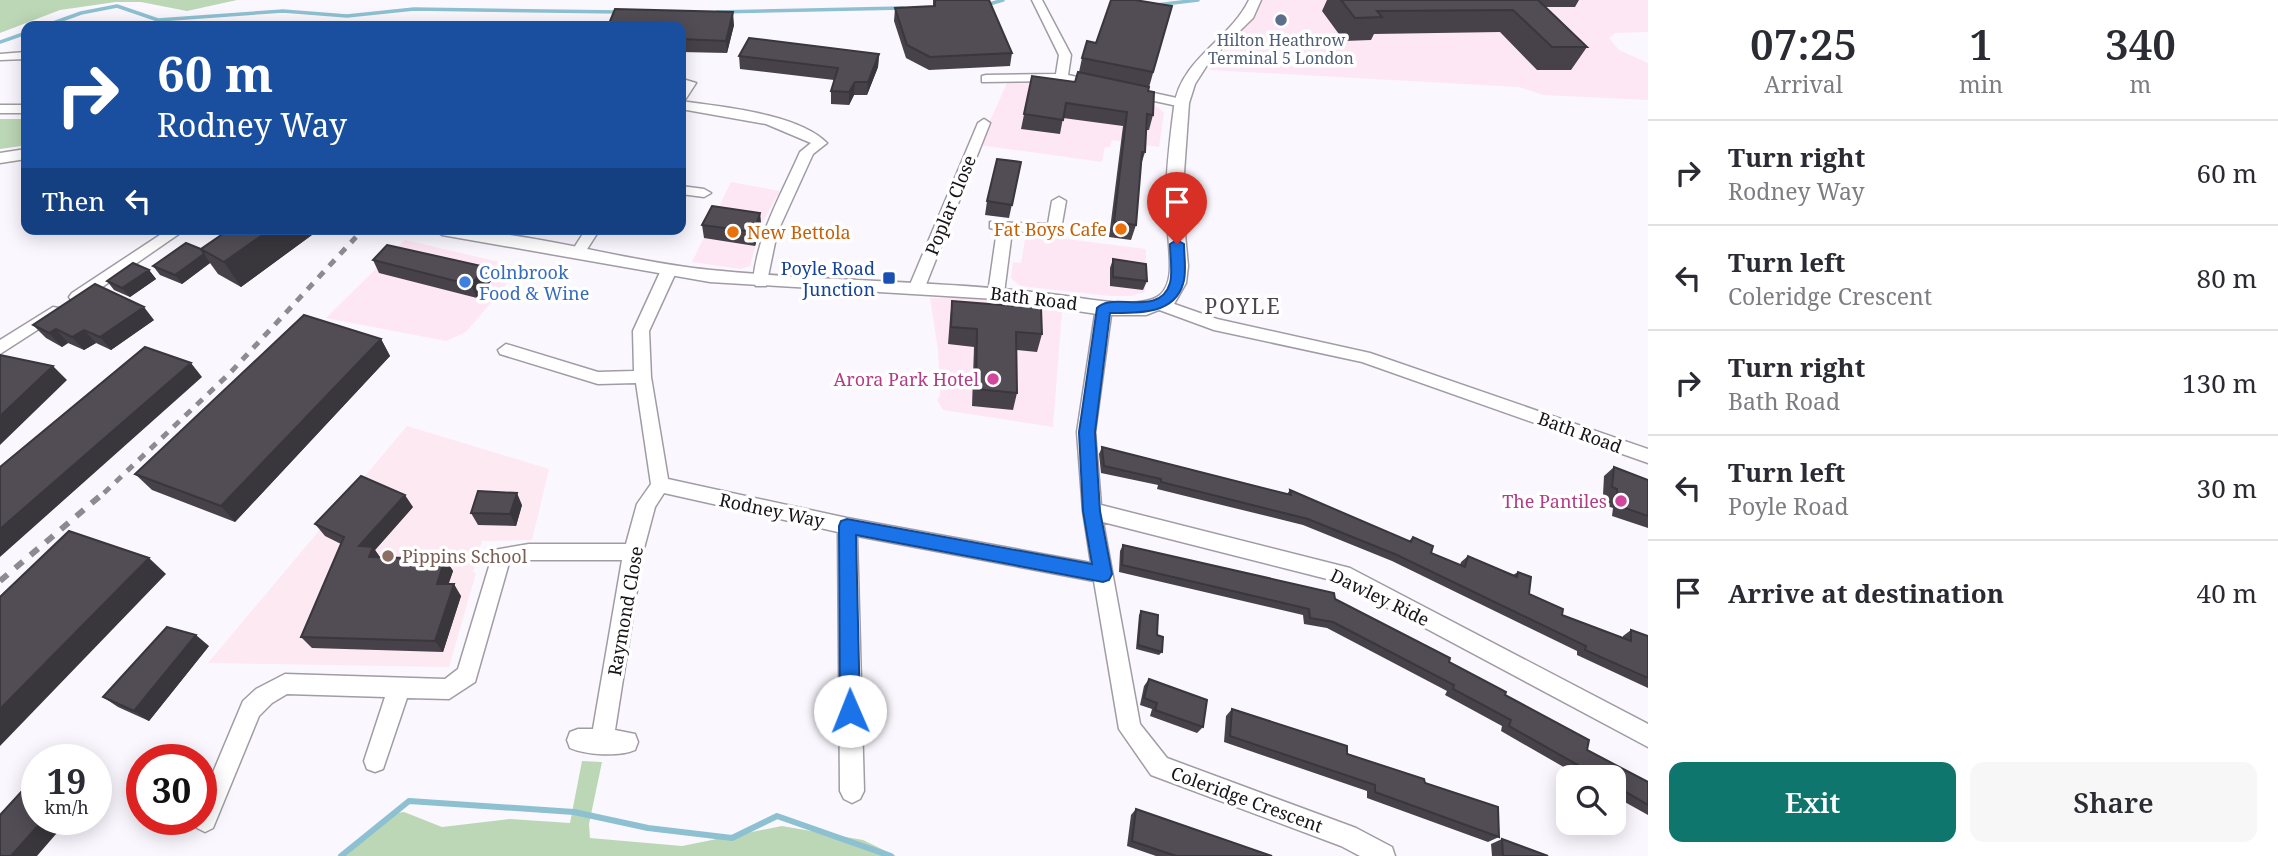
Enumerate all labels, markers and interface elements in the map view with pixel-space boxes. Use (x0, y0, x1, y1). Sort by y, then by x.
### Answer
marker: Hilton Heathrow Terminal 5 London (1273, 12, 1289, 28)
text: 07:25 (1750, 15, 1857, 72)
text: 1 (1969, 15, 1993, 72)
text: 340 (2105, 15, 2176, 72)
place label: Hilton Heathrow Terminal 5 London (1208, 29, 1354, 69)
text: 60 m (157, 40, 273, 106)
icon: right (42, 49, 133, 140)
text: Arrival (1764, 68, 1843, 100)
text: min (1959, 68, 2003, 100)
text: m (2130, 68, 2151, 100)
text: Rodney Way (157, 103, 347, 146)
text: Turn right (1728, 139, 1865, 175)
street label: Poplar Close (919, 151, 981, 259)
icon: right (1669, 154, 1707, 192)
text: 60 m (2197, 155, 2257, 191)
pin (1147, 172, 1207, 244)
text: Rodney Way (1728, 175, 1865, 207)
icon: left (119, 182, 157, 220)
text: Then (42, 183, 105, 219)
icon: arrive (1158, 183, 1196, 221)
place label: Fat Boys Cafe (994, 217, 1107, 241)
place label: New Bettola (747, 220, 851, 244)
marker: Fat Boys Cafe (1113, 221, 1129, 237)
marker: New Bettola (725, 224, 741, 240)
text: Turn left (1728, 244, 1845, 280)
place label: Poyle Road Junction (781, 256, 875, 301)
icon: left (1669, 259, 1707, 297)
place label: Colnbrook Food & Wine (479, 260, 589, 305)
text: 80 m (2197, 260, 2257, 296)
marker: Poyle Road Junction (881, 270, 897, 286)
marker: Colnbrook Food & Wine (457, 274, 473, 290)
text: Coleridge Crescent (1728, 280, 1932, 312)
street label: Bath Road (989, 281, 1079, 315)
district label: POYLE (1205, 292, 1281, 320)
text: Turn right (1728, 349, 1865, 385)
icon: right (1669, 364, 1707, 402)
text: 130 m (2182, 365, 2257, 401)
place label: Arora Park Hotel (834, 367, 979, 391)
marker: Arora Park Hotel (985, 371, 1001, 387)
text: Bath Road (1728, 385, 1840, 417)
street label: Bath Road (1535, 406, 1625, 458)
text: Turn left (1728, 454, 1845, 490)
icon: left (1669, 469, 1707, 507)
text: 30 m (2197, 470, 2257, 506)
street label: Rodney Way (717, 487, 828, 533)
place label: The Pantiles (1502, 489, 1607, 513)
text: Poyle Road (1728, 490, 1849, 522)
marker: The Pantiles (1613, 493, 1629, 509)
place label: Pippins School (402, 544, 528, 568)
street label: Raymond Close (602, 544, 648, 678)
marker: Pippins School (380, 548, 396, 564)
street label: Dawley Ride (1327, 563, 1433, 631)
icon: arrive (1669, 574, 1707, 612)
text: Arrive at destination (1728, 575, 2004, 611)
text: 40 m (2197, 575, 2257, 611)
position arrow (813, 674, 887, 748)
speed limit sign: 30 (126, 744, 217, 835)
text: 19 (47, 757, 86, 804)
street label: Coleridge Crescent (1168, 760, 1326, 838)
button: Exit (1669, 762, 1956, 842)
button: Share (1970, 762, 2257, 842)
map controls (1556, 765, 1626, 835)
button: search (1556, 765, 1626, 835)
text: km/h (44, 795, 89, 819)

